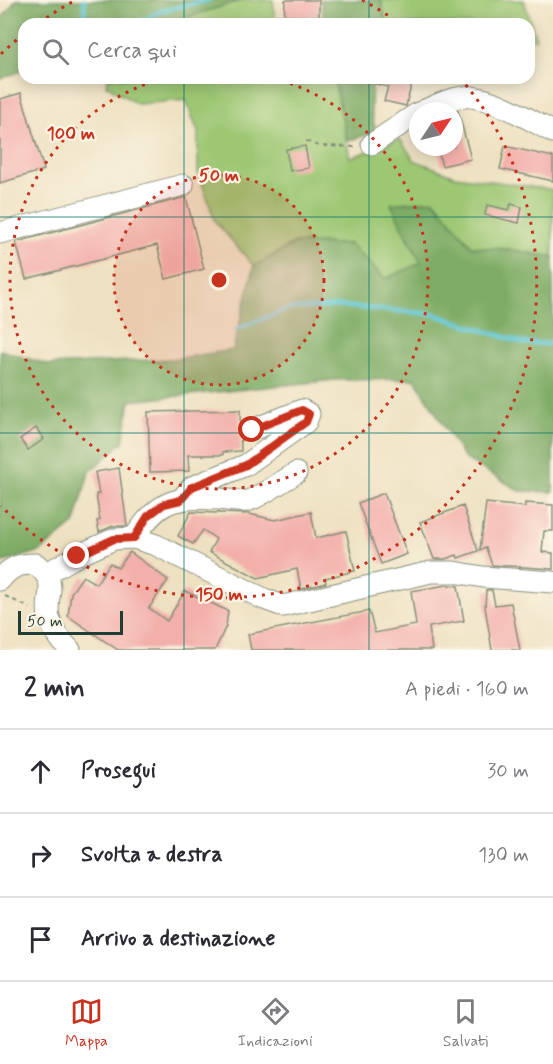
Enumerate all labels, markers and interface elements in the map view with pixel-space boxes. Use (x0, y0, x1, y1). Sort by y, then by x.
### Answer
search box (18, 18, 535, 84)
icon: search (39, 35, 72, 68)
text: Cerca qui (87, 37, 177, 65)
north arrow (409, 102, 463, 156)
text: 100 m (47, 122, 95, 146)
text: 50 m (199, 164, 239, 188)
centre of rings (209, 270, 229, 290)
route start (238, 416, 264, 442)
route end (63, 542, 89, 568)
text: 150 m (195, 583, 243, 607)
scale bar (18, 608, 123, 636)
text: 50 m (27, 611, 63, 632)
text: 2 min (24, 672, 85, 706)
text: A piedi · 160 m (405, 676, 529, 703)
icon: ahead (24, 755, 57, 788)
text: Prosegui (81, 757, 156, 785)
text: 30 m (487, 758, 529, 785)
icon: right (24, 839, 57, 872)
text: Svolta a destra (81, 841, 223, 869)
text: 130 m (478, 842, 529, 869)
icon: arrive (24, 923, 57, 956)
text: Arrivo a destinazione (81, 925, 275, 953)
tab: Mappa (65, 995, 108, 1052)
tab: Indicazioni (238, 995, 313, 1052)
tab: Salvati (443, 995, 488, 1052)

